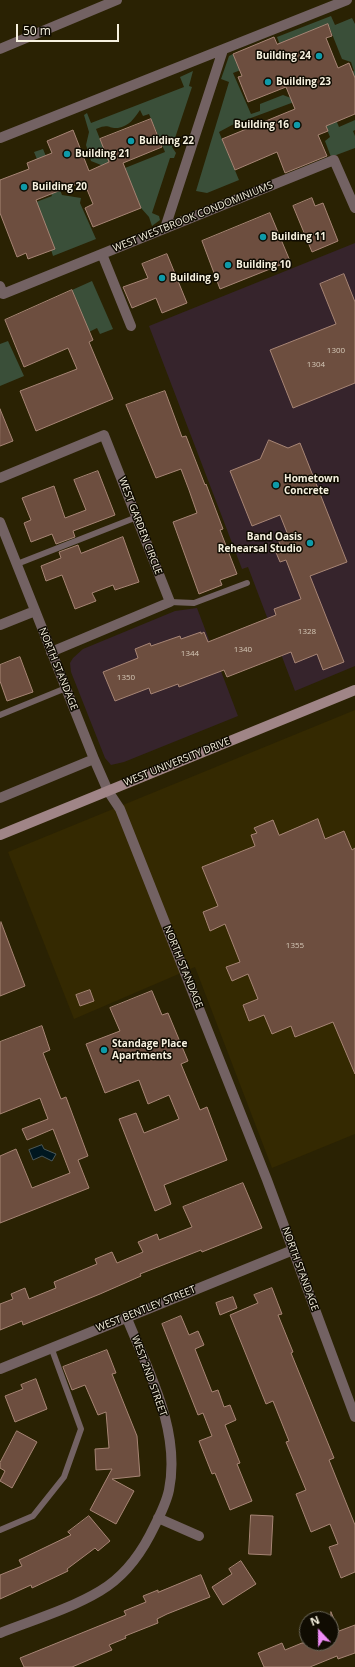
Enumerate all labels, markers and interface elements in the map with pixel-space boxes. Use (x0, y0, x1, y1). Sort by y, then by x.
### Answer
scale bar (18, 16, 121, 42)
text: 50 m (23, 22, 51, 39)
place label: Building 24 (256, 50, 311, 62)
marker: Building 24 (314, 51, 324, 61)
place label: Building 23 (276, 76, 331, 88)
marker: Building 23 (263, 77, 273, 87)
place label: Building 16 (234, 119, 289, 131)
marker: Building 16 (292, 120, 302, 130)
place label: Building 22 (139, 135, 194, 147)
marker: Building 22 (126, 136, 136, 146)
place label: Building 21 (75, 148, 130, 160)
marker: Building 21 (62, 149, 72, 159)
street label: WEST WESTBROOK CONDOMINIUMS (111, 179, 275, 255)
place label: Building 20 (32, 181, 87, 193)
marker: Building 20 (19, 182, 29, 192)
place label: Building 11 (271, 231, 326, 243)
marker: Building 11 (258, 232, 268, 242)
place label: Building 10 (236, 259, 291, 271)
marker: Building 10 (223, 260, 233, 270)
place label: Building 9 (170, 272, 219, 284)
marker: Building 9 (157, 273, 167, 283)
house number: 1300 (327, 346, 345, 356)
house number: 1304 (307, 360, 325, 370)
place label: Hometown Concrete (284, 473, 339, 496)
street label: WEST GARDEN CIRCLE (116, 476, 164, 576)
marker: Hometown Concrete (271, 480, 281, 490)
place label: Band Oasis Rehearsal Studio (218, 531, 302, 554)
marker: Band Oasis Rehearsal Studio (305, 538, 315, 548)
street label: NORTH STANDAGE (36, 626, 80, 712)
house number: 1328 (298, 627, 316, 637)
house number: 1340 (234, 645, 252, 655)
house number: 1344 (181, 649, 199, 659)
house number: 1350 (117, 673, 135, 683)
street label: WEST UNIVERSITY DRIVE (122, 735, 232, 789)
street label: NORTH STANDAGE (161, 924, 205, 1010)
house number: 1355 (286, 941, 304, 951)
place label: Standage Place Apartments (112, 1038, 187, 1062)
marker: Standage Place Apartments (99, 1045, 109, 1055)
street label: NORTH STANDAGE (279, 1226, 321, 1312)
street label: WEST BENTLEY STREET (95, 1284, 197, 1334)
street label: WEST 2ND STREET (129, 1334, 169, 1418)
north arrow (299, 1611, 339, 1651)
text: N (308, 1612, 322, 1629)

